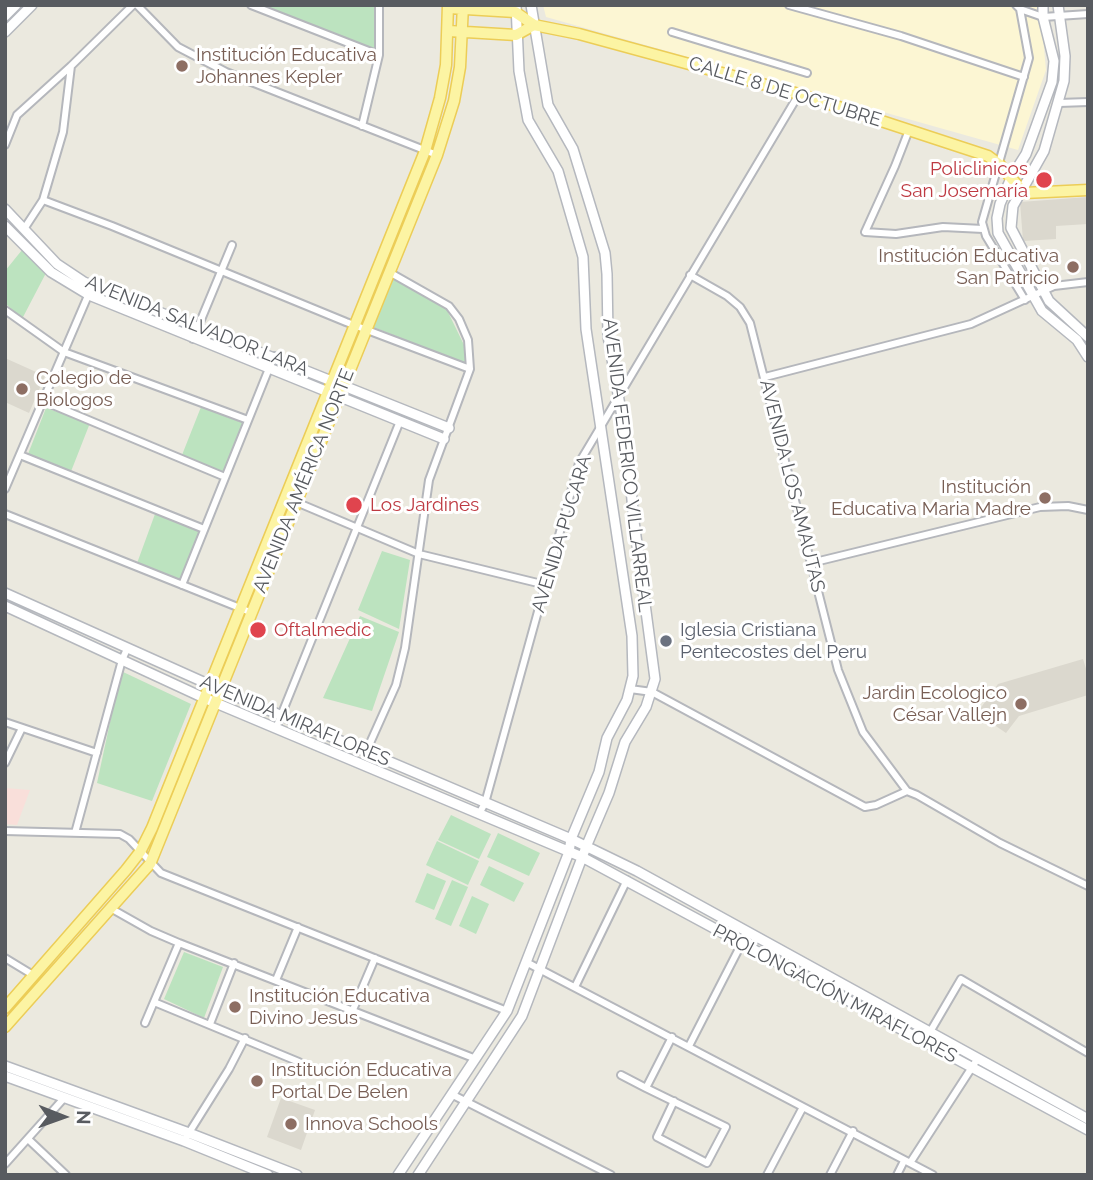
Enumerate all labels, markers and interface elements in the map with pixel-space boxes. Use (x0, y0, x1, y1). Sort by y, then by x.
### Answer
place label: Institución Educativa Johannes Kepler (196, 44, 377, 88)
street label: CALLE 8 DE OCTUBRE (686, 52, 884, 132)
marker: Institución Educativa Johannes Kepler (174, 58, 190, 74)
place label: Policlinicos San Josemaría (901, 158, 1028, 202)
marker: Policlinicos San Josemaría (1034, 170, 1054, 190)
place label: Institución Educativa San Patricio (878, 245, 1059, 289)
marker: Institución Educativa San Patricio (1065, 259, 1081, 275)
street label: AVENIDA SALVADOR LARA (82, 271, 312, 381)
street label: AVENIDA FEDERICO VILLARREAL (598, 317, 656, 613)
street label: AVENIDA AMÉRICA NORTE (249, 366, 359, 596)
place label: Colegio de Biologos (36, 367, 132, 411)
street label: AVENIDA LOS AMAUTAS (755, 377, 829, 595)
marker: Colegio de Biologos (14, 381, 30, 397)
street label: AVENIDA PUCARA (527, 453, 597, 615)
place label: Institución Educativa Maria Madre (831, 476, 1031, 520)
marker: Institución Educativa Maria Madre (1037, 490, 1053, 506)
place label: Los Jardines (370, 494, 479, 516)
marker: Los Jardines (344, 495, 364, 515)
place label: Oftalmedic (274, 619, 371, 641)
place label: Iglesia Cristiana Pentecostes del Peru (680, 619, 867, 663)
marker: Oftalmedic (248, 620, 268, 640)
marker: Iglesia Cristiana Pentecostes del Peru (658, 633, 674, 649)
street label: AVENIDA MIRAFLORES (196, 671, 394, 771)
place label: Jardin Ecologico César Vallejn (862, 682, 1007, 726)
marker: Jardin Ecologico César Vallejn (1013, 696, 1029, 712)
street label: PROLONGACIÓN MIRAFLORES (709, 920, 961, 1068)
place label: Institución Educativa Divino Jesus (249, 985, 430, 1029)
marker: Institución Educativa Divino Jesus (227, 999, 243, 1015)
place label: Institución Educativa Portal De Belen (271, 1059, 452, 1103)
marker: Institución Educativa Portal De Belen (249, 1073, 265, 1089)
north arrow (28, 1082, 98, 1152)
text: N (73, 1110, 95, 1125)
place label: Innova Schools (305, 1113, 438, 1135)
marker: Innova Schools (283, 1116, 299, 1132)

